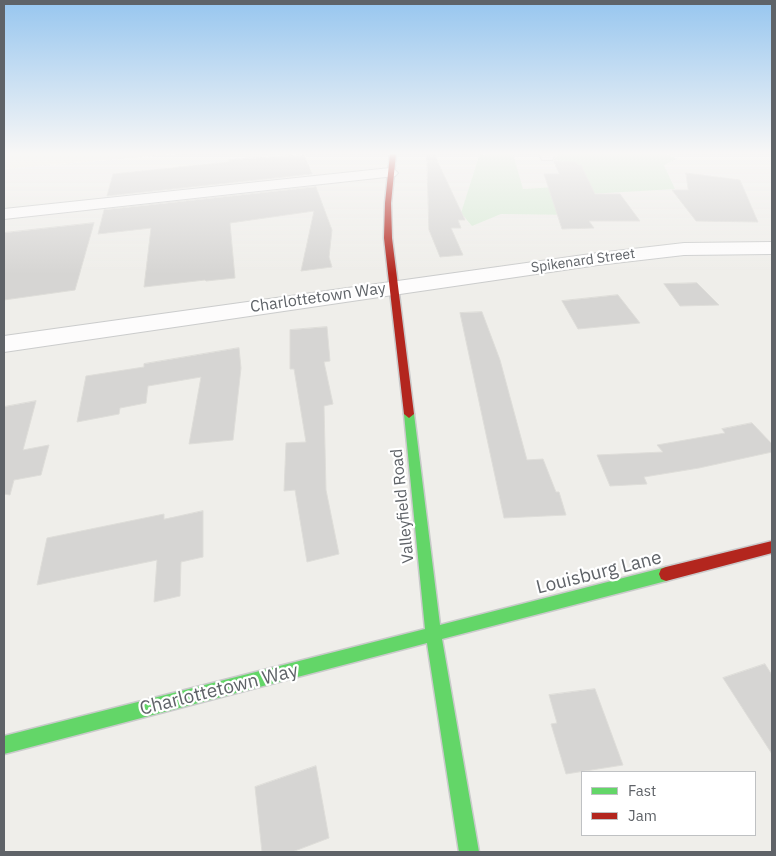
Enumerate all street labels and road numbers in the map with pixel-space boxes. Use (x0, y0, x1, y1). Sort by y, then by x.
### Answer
street label: Spikenard Street (530, 245, 636, 277)
street label: Charlottetown Way (249, 279, 387, 317)
street label: Valleyfield Road (387, 448, 419, 564)
street label: Louisburg Lane (534, 546, 664, 600)
street label: Charlottetown Way (137, 659, 301, 721)

